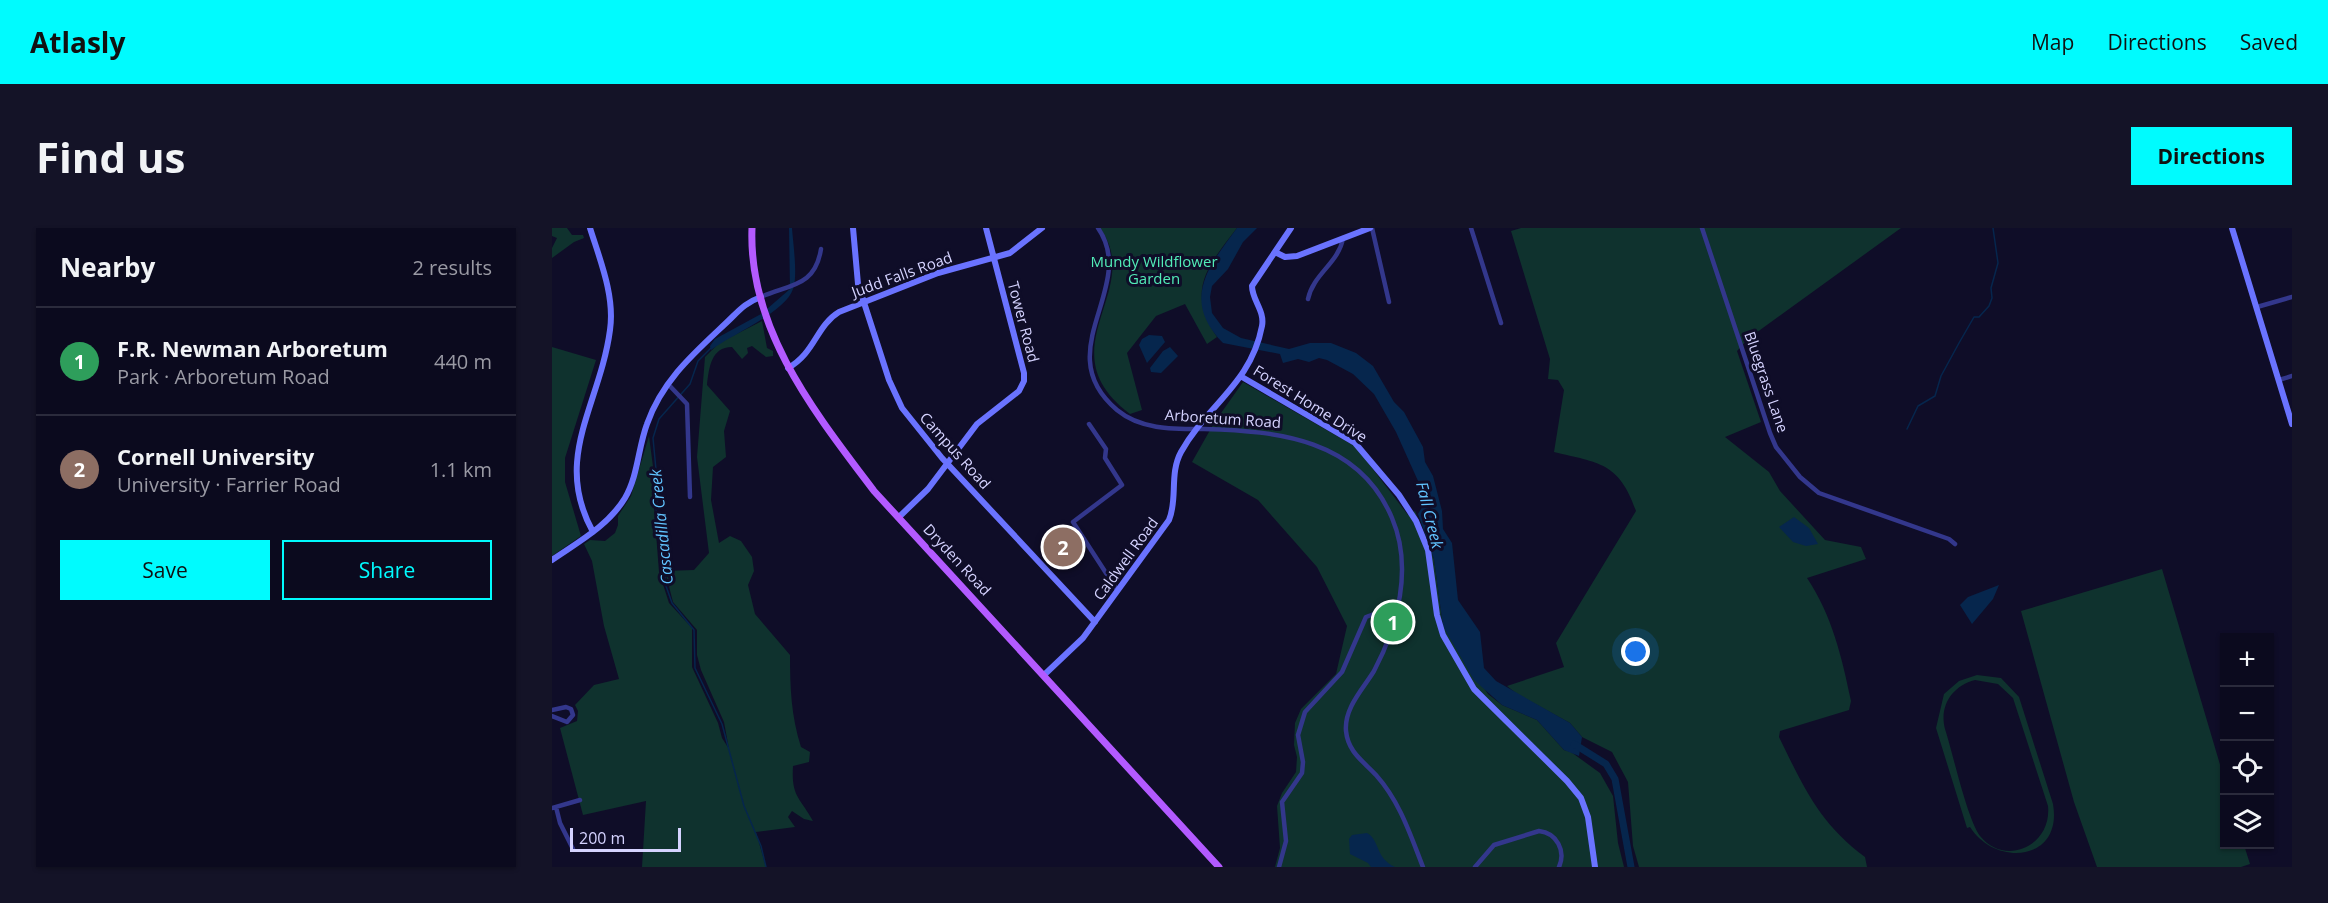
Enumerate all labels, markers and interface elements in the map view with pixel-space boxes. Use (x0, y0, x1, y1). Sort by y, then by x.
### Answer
text: Atlasly (30, 23, 125, 61)
text: Map (2031, 28, 2074, 56)
text: Directions (2107, 28, 2207, 56)
text: Saved (2240, 28, 2298, 56)
button: Directions (2131, 127, 2292, 185)
text: Find us (36, 128, 185, 185)
street label: Judd Falls Road (847, 247, 955, 302)
text: Nearby (60, 249, 155, 285)
park label: Mundy Wildflower Garden (1090, 251, 1218, 288)
text: 2 results (412, 254, 492, 281)
street label: Tower Road (1004, 279, 1044, 364)
street label: Bluegrass Lane (1740, 328, 1794, 435)
text: F.R. Newman Arboretum (117, 333, 388, 363)
text: 1 (74, 348, 85, 375)
text: 440 m (434, 348, 492, 375)
street label: Forest Home Drive (1250, 360, 1371, 446)
text: Park · Arboretum Road (117, 363, 330, 390)
street label: Arboretum Road (1164, 404, 1282, 432)
street label: Campus Road (916, 408, 996, 493)
text: Cornell University (117, 441, 314, 471)
text: 2 (74, 456, 85, 483)
text: 1.1 km (430, 456, 492, 483)
water label: Cascadilla Creek (644, 467, 678, 586)
text: University · Farrier Road (117, 471, 341, 498)
water label: Fall Creek (1411, 479, 1449, 552)
street label: Caldwell Road (1088, 513, 1162, 604)
street label: Dryden Road (919, 519, 996, 599)
pin: 2 (1044, 524, 1082, 570)
button: Save (60, 540, 270, 600)
button: Share (282, 540, 492, 600)
pin: 1 (1374, 600, 1412, 644)
map controls (2220, 633, 2274, 849)
button: + (2220, 633, 2274, 687)
your location (1621, 637, 1650, 666)
button: − (2220, 687, 2274, 741)
button: locate (2220, 741, 2274, 795)
button: layers (2220, 795, 2274, 849)
scale bar (570, 825, 681, 852)
text: 200 m (579, 827, 625, 849)

